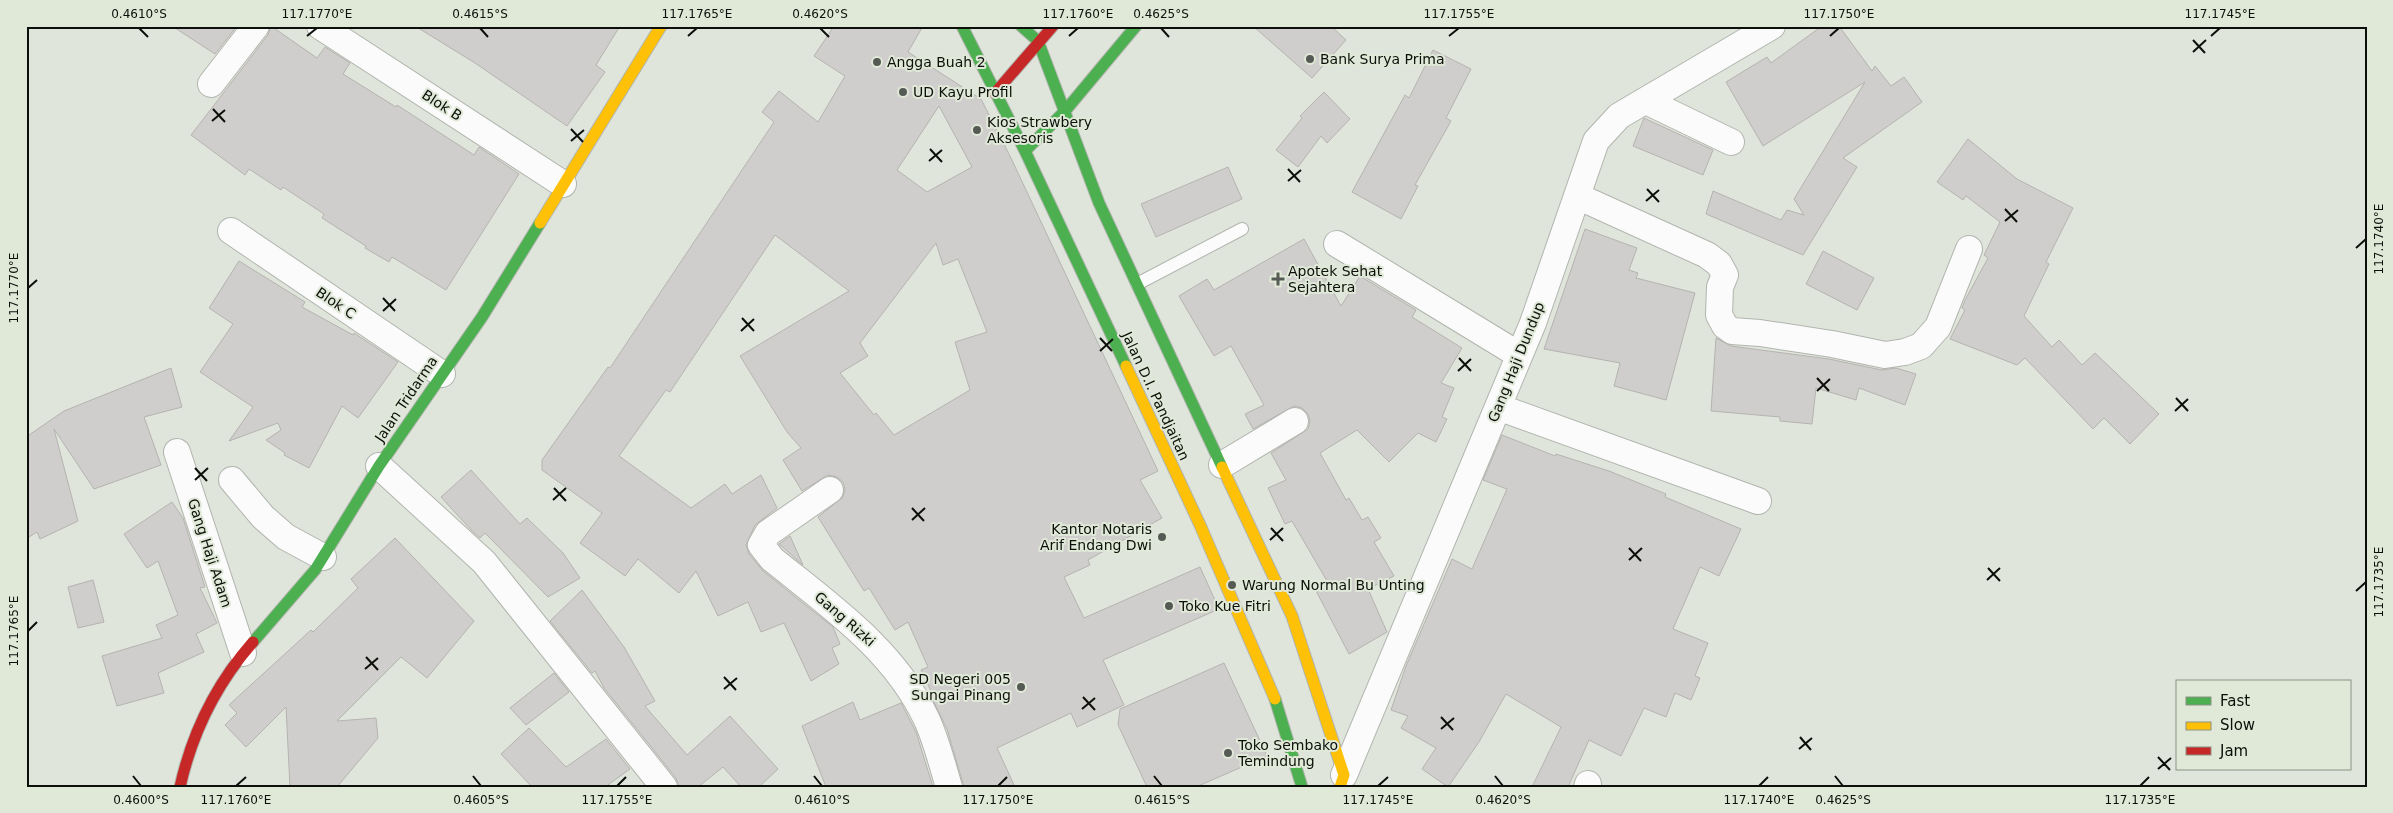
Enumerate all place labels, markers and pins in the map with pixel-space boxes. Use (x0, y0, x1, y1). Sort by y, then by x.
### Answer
place label: Bank Surya Prima (1320, 51, 1445, 67)
marker: Bank Surya Prima (1304, 53, 1316, 65)
place label: Angga Buah 2 (887, 54, 986, 70)
marker: Angga Buah 2 (871, 56, 883, 68)
place label: UD Kayu Profil (913, 84, 1013, 100)
marker: UD Kayu Profil (897, 86, 909, 98)
place label: Kios Strawbery Aksesoris (987, 114, 1092, 146)
marker: Kios Strawbery Aksesoris (971, 124, 983, 136)
place label: Apotek Sehat Sejahtera (1288, 263, 1383, 295)
marker: Apotek Sehat Sejahtera (1272, 273, 1284, 285)
place label: Kantor Notaris Arif Endang Dwi (1040, 521, 1152, 553)
marker: Kantor Notaris Arif Endang Dwi (1156, 531, 1168, 543)
place label: Warung Normal Bu Unting (1242, 577, 1425, 593)
marker: Warung Normal Bu Unting (1226, 579, 1238, 591)
place label: Toko Kue Fitri (1178, 598, 1271, 614)
marker: Toko Kue Fitri (1163, 600, 1175, 612)
place label: SD Negeri 005 Sungai Pinang (909, 671, 1011, 703)
marker: SD Negeri 005 Sungai Pinang (1015, 681, 1027, 693)
place label: Toko Sembako Temindung (1237, 737, 1338, 769)
marker: Toko Sembako Temindung (1222, 747, 1234, 759)

